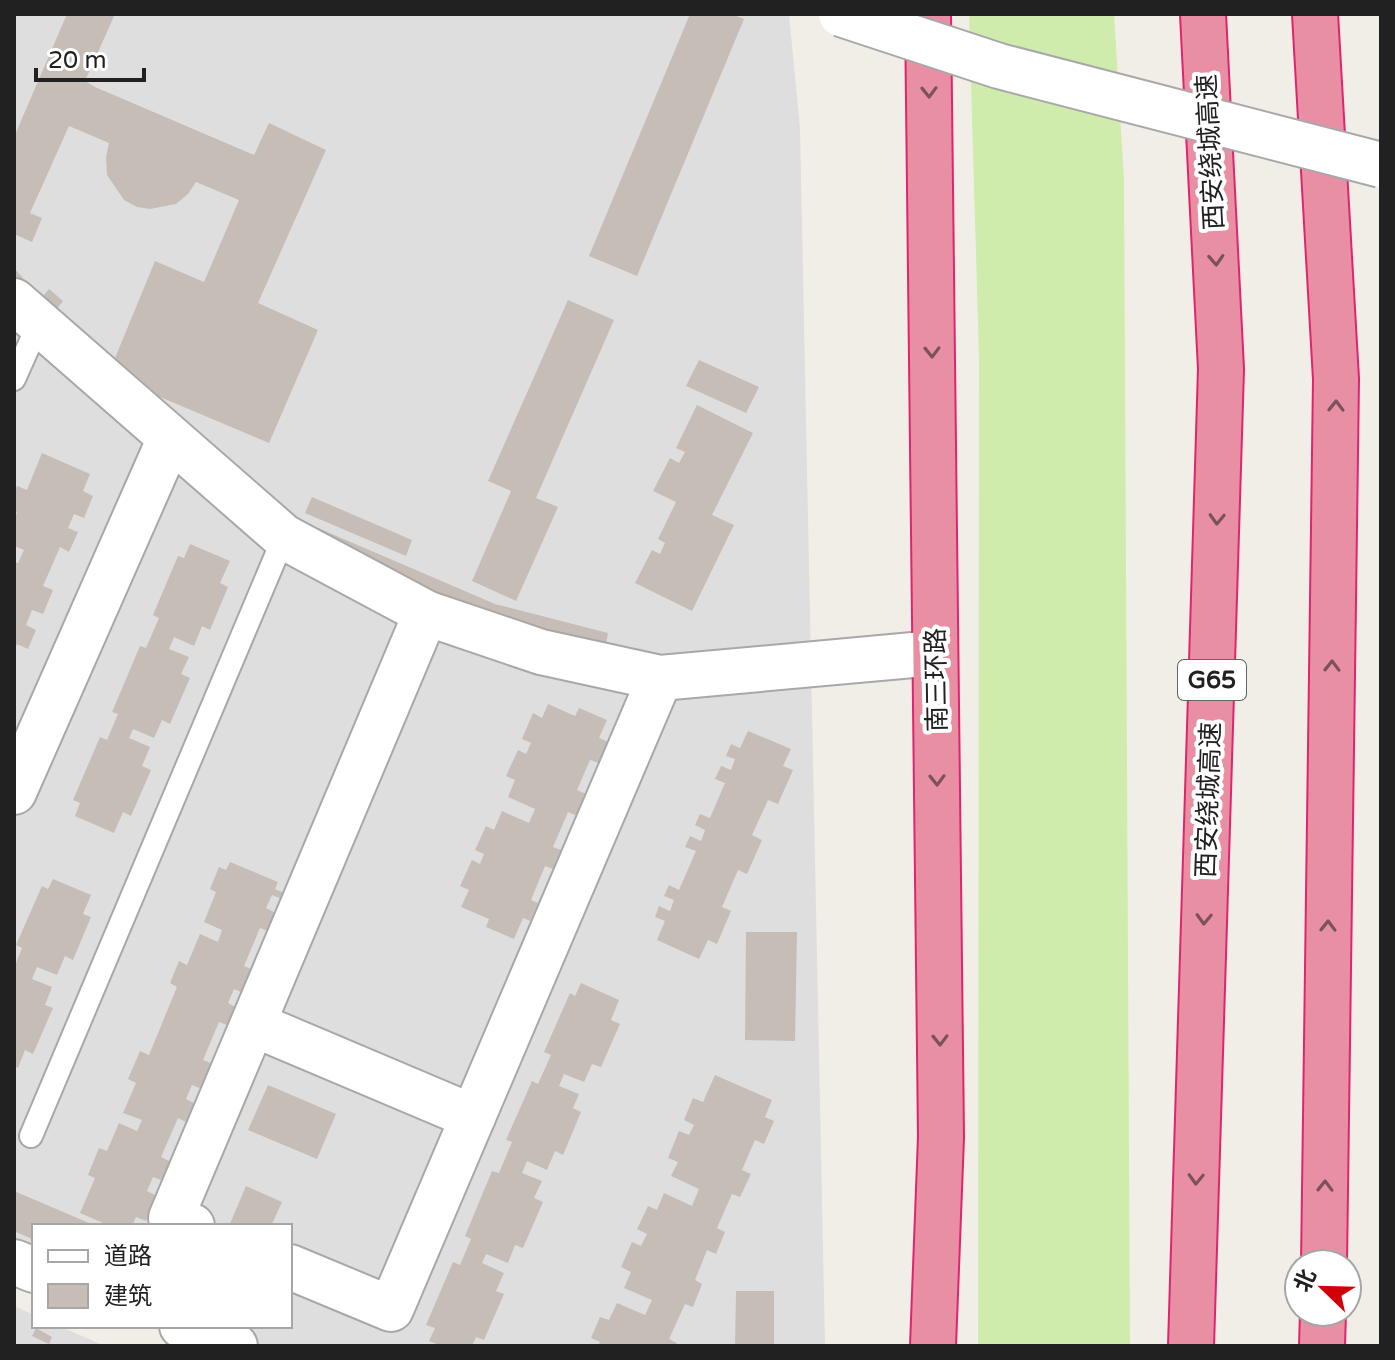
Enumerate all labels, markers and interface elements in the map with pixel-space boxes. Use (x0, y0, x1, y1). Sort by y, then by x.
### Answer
scale bar (36, 32, 144, 82)
text: 20 m (48, 46, 106, 75)
street label: 西安绕城高速 (1191, 73, 1230, 231)
one-way arrow (920, 86, 937, 99)
one-way arrow (1207, 254, 1224, 267)
one-way arrow (923, 346, 941, 359)
one-way arrow (1327, 399, 1344, 412)
one-way arrow (1208, 513, 1225, 526)
street label: 南三环路 (920, 628, 953, 732)
one-way arrow (1323, 659, 1341, 672)
road number: G65 (1178, 660, 1246, 700)
street label: 西安绕城高速 (1190, 722, 1227, 879)
one-way arrow (928, 774, 946, 787)
one-way arrow (1196, 913, 1213, 926)
one-way arrow (1320, 919, 1337, 932)
one-way arrow (931, 1034, 949, 1047)
one-way arrow (1188, 1173, 1205, 1186)
one-way arrow (1316, 1179, 1334, 1192)
legend (32, 1224, 292, 1328)
text: 道路 (104, 1242, 152, 1271)
north arrow (1283, 1248, 1363, 1328)
text: 北 (1289, 1265, 1322, 1296)
text: 建筑 (104, 1282, 152, 1311)

